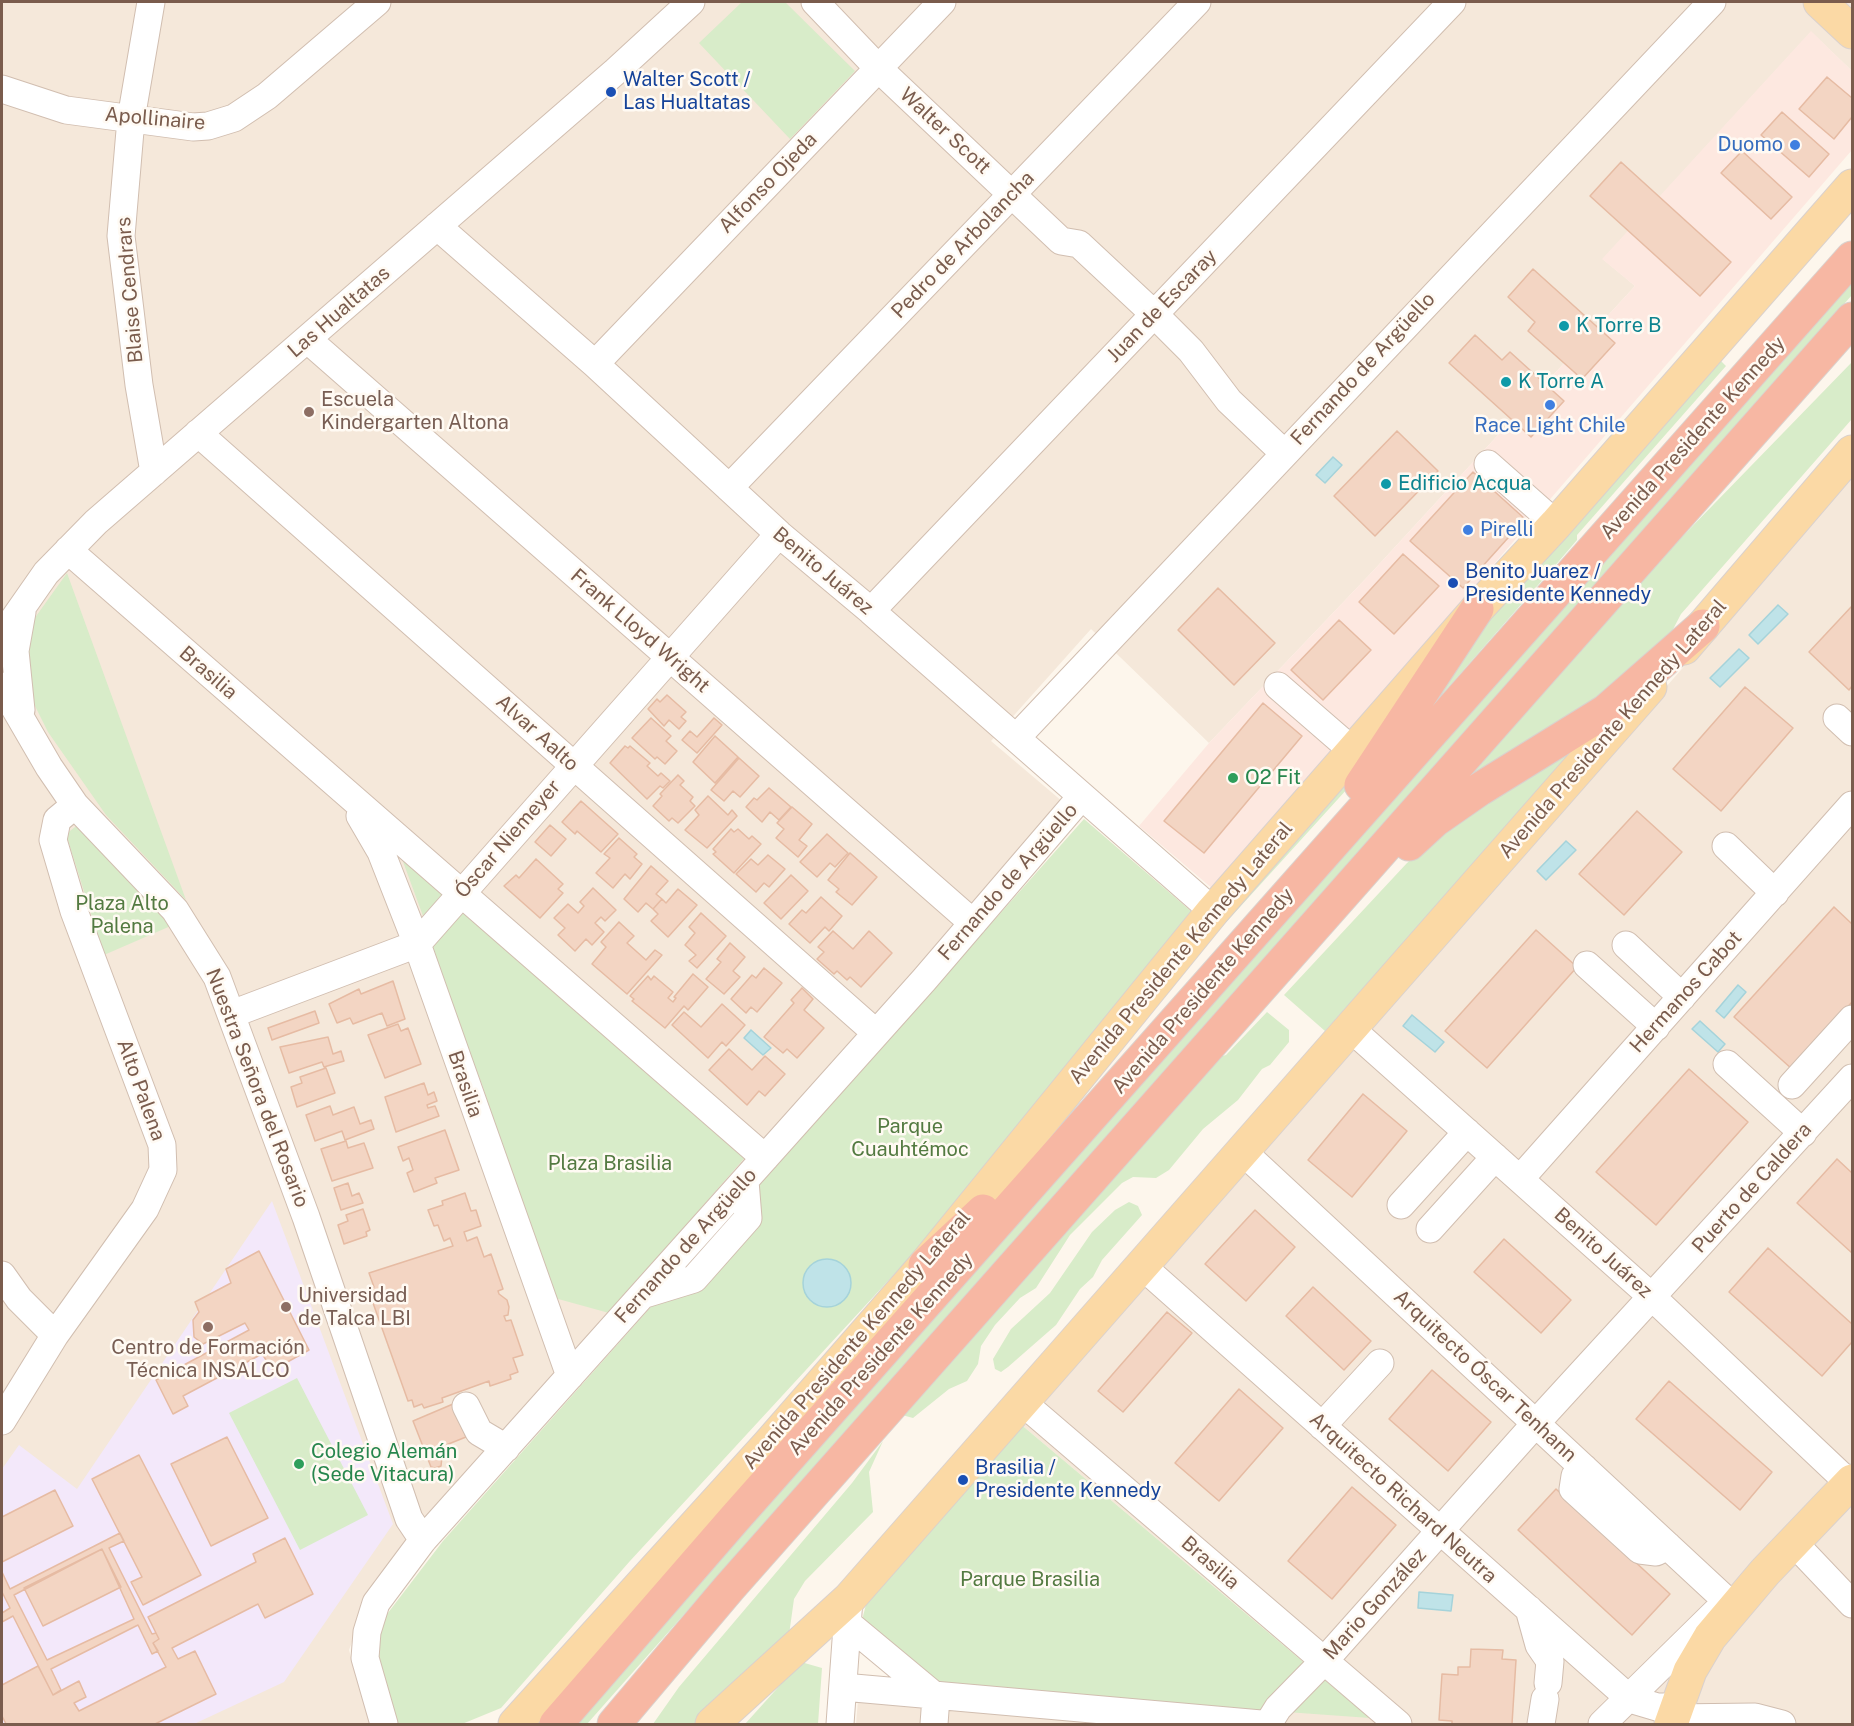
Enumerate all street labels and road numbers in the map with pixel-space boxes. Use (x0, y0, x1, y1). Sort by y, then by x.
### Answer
street label: Walter Scott (895, 83, 995, 179)
street label: Apollinaire (104, 103, 206, 135)
street label: Alfonso Ojeda (714, 128, 822, 238)
street label: Pedro de Arbolancha (887, 167, 1039, 323)
street label: Blaise Cendrars (112, 216, 148, 364)
street label: Juan de Escaray (1102, 244, 1222, 368)
street label: Las Hualtatas (283, 261, 395, 363)
street label: Fernando de Argüello (1286, 288, 1440, 450)
street label: Avenida Presidente Kennedy (1595, 332, 1791, 544)
street label: Benito Juárez (768, 522, 878, 620)
street label: Frank Lloyd Wright (565, 564, 715, 698)
street label: Avenida Presidente Kennedy Lateral (1494, 595, 1732, 863)
street label: Brasilia (174, 641, 242, 705)
street label: Alvar Aalto (491, 690, 583, 776)
street label: Óscar Niemeyer (450, 775, 566, 903)
street label: Fernando de Argüello (933, 798, 1083, 966)
street label: Avenida Presidente Kennedy Lateral (1064, 817, 1298, 1089)
street label: Avenida Presidente Kennedy (1107, 883, 1299, 1099)
street label: Hermanos Cabot (1625, 926, 1747, 1058)
street label: Nuestra Señora del Rosario (200, 965, 314, 1211)
street label: Alto Palena (112, 1036, 170, 1144)
street label: Brasilia (442, 1047, 488, 1121)
street label: Puerto de Caldera (1687, 1118, 1817, 1258)
street label: Fernando de Argüello (610, 1163, 762, 1329)
street label: Benito Juárez (1549, 1203, 1657, 1303)
street label: Avenida Presidente Kennedy Lateral (738, 1206, 976, 1474)
street label: Avenida Presidente Kennedy (783, 1248, 979, 1460)
street label: Arquitecto Óscar Tenhann (1388, 1285, 1582, 1467)
street label: Arquitecto Richard Neutra (1304, 1408, 1502, 1588)
street label: Brasilia (1176, 1531, 1244, 1595)
street label: Mario González (1319, 1543, 1431, 1665)

